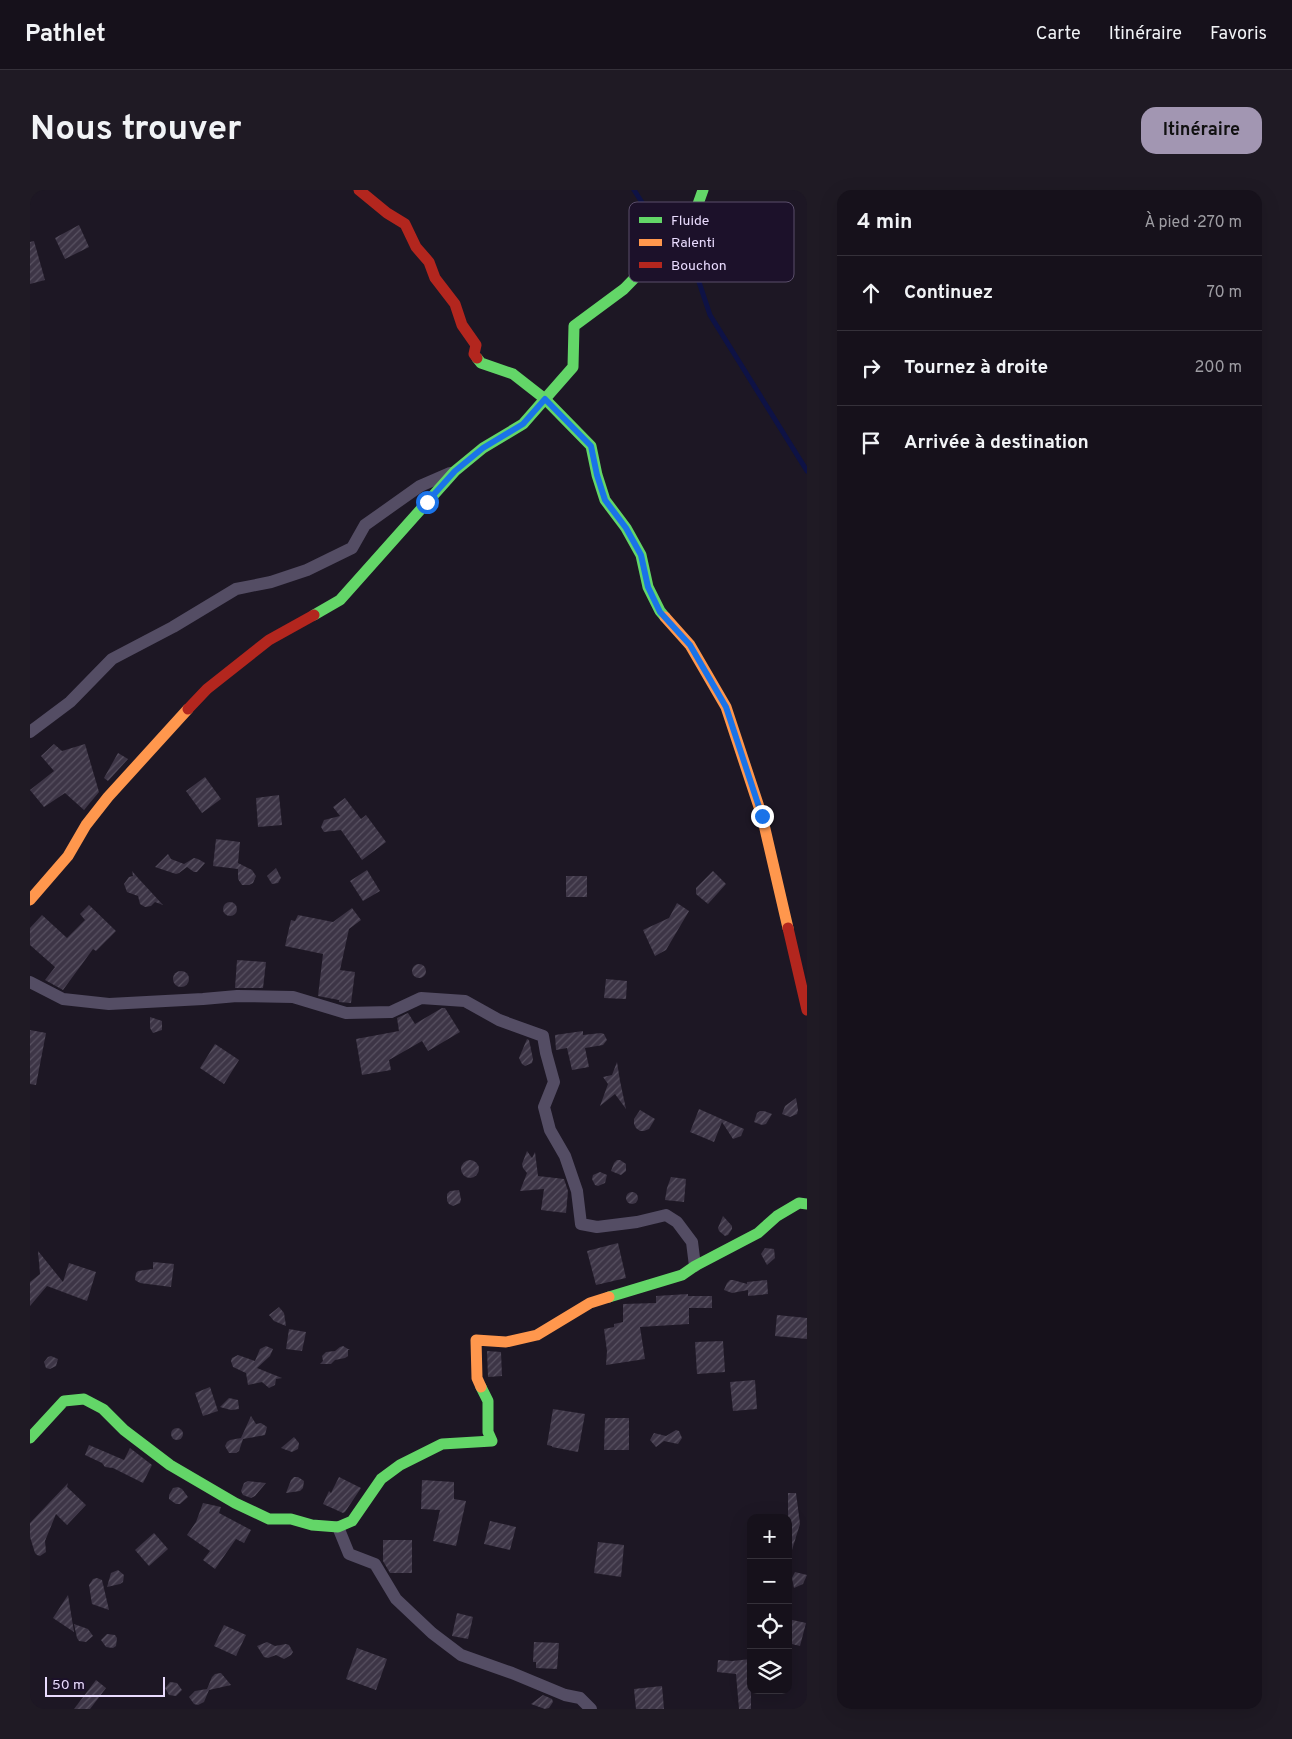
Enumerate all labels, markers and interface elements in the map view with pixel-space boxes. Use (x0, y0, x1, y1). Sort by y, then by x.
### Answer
text: Pathlet (25, 20, 106, 50)
text: Carte (1036, 23, 1081, 46)
text: Itinéraire (1109, 23, 1182, 46)
text: Favoris (1210, 23, 1267, 46)
button: Itinéraire (1141, 107, 1262, 154)
text: Nous trouver (30, 108, 242, 152)
legend (629, 202, 794, 282)
text: 4 min (857, 209, 913, 236)
text: Fluide (671, 213, 709, 230)
text: À pied · 270 m (1144, 213, 1242, 233)
text: Ralenti (671, 235, 715, 252)
text: Bouchon (671, 258, 727, 275)
icon: ahead (857, 279, 885, 307)
text: Continuez (904, 281, 993, 305)
text: 70 m (1207, 283, 1242, 303)
icon: right (857, 354, 885, 382)
text: Tournez à droite (904, 356, 1048, 380)
text: 200 m (1194, 358, 1242, 378)
icon: arrive (857, 429, 885, 457)
text: Arrivée à destination (904, 431, 1089, 455)
route start (416, 491, 439, 514)
route end (751, 805, 774, 828)
map controls (747, 1514, 792, 1694)
button: + (747, 1514, 792, 1559)
button: − (747, 1559, 792, 1604)
button: locate (747, 1604, 792, 1649)
button: layers (747, 1649, 792, 1694)
scale bar (45, 1674, 165, 1697)
text: 50 m (52, 1677, 85, 1694)

